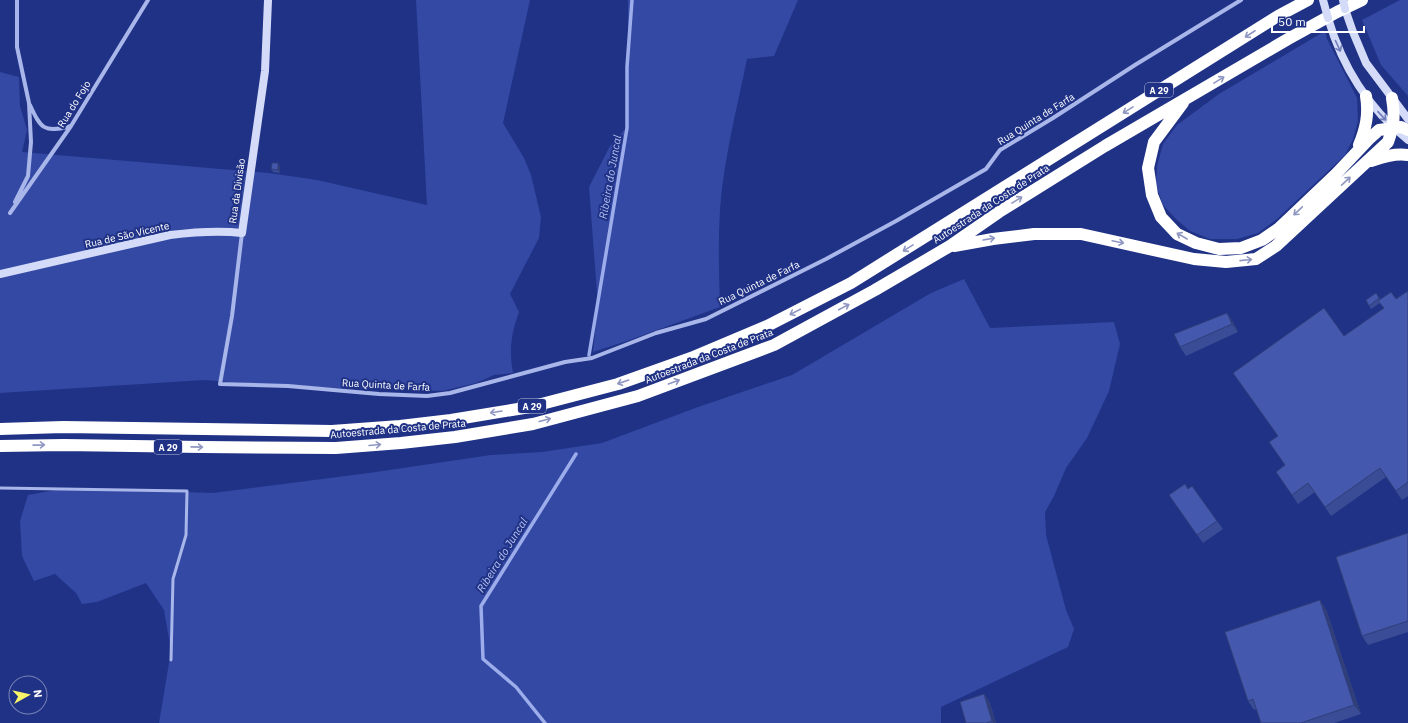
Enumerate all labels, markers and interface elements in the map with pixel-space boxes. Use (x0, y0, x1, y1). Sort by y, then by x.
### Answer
scale bar (1272, 8, 1364, 34)
text: 50 m (1278, 14, 1306, 29)
one-way arrow (1245, 30, 1256, 38)
one-way arrow (1335, 40, 1342, 52)
one-way arrow (1213, 75, 1225, 83)
street label: Rua do Fojo (55, 78, 94, 130)
road number: A 29 (1145, 83, 1173, 97)
street label: Rua Quinta de Farfa (995, 90, 1077, 148)
one-way arrow (1123, 106, 1134, 114)
one-way arrow (1377, 111, 1386, 121)
water label: Ribeira do Juncal (596, 134, 624, 220)
street label: Rua da Divisão (226, 157, 248, 224)
street label: Autoestrada da Costa de Prata (930, 161, 1052, 247)
one-way arrow (1341, 176, 1351, 185)
one-way arrow (1011, 196, 1023, 204)
one-way arrow (1292, 206, 1303, 215)
street label: Rua de São Vicente (84, 219, 171, 251)
one-way arrow (1176, 232, 1188, 240)
one-way arrow (982, 235, 995, 243)
one-way arrow (1111, 239, 1124, 247)
one-way arrow (903, 244, 914, 252)
one-way arrow (1239, 256, 1252, 264)
street label: Rua Quinta de Farfa (716, 257, 802, 308)
one-way arrow (838, 303, 850, 311)
one-way arrow (789, 309, 801, 316)
street label: Autoestrada da Costa de Prata (643, 325, 776, 386)
street label: Rua Quinta de Farfa (342, 376, 431, 394)
one-way arrow (668, 378, 680, 386)
one-way arrow (617, 379, 629, 387)
road number: A 29 (518, 399, 546, 413)
one-way arrow (490, 409, 503, 417)
one-way arrow (538, 416, 551, 424)
street label: Autoestrada da Costa de Prata (330, 417, 467, 441)
road number: A 29 (154, 440, 182, 454)
one-way arrow (32, 441, 45, 449)
one-way arrow (368, 441, 381, 448)
one-way arrow (190, 444, 203, 451)
water label: Ribeira do Juncal (474, 515, 531, 595)
north arrow (8, 675, 48, 715)
text: N (30, 689, 45, 699)

